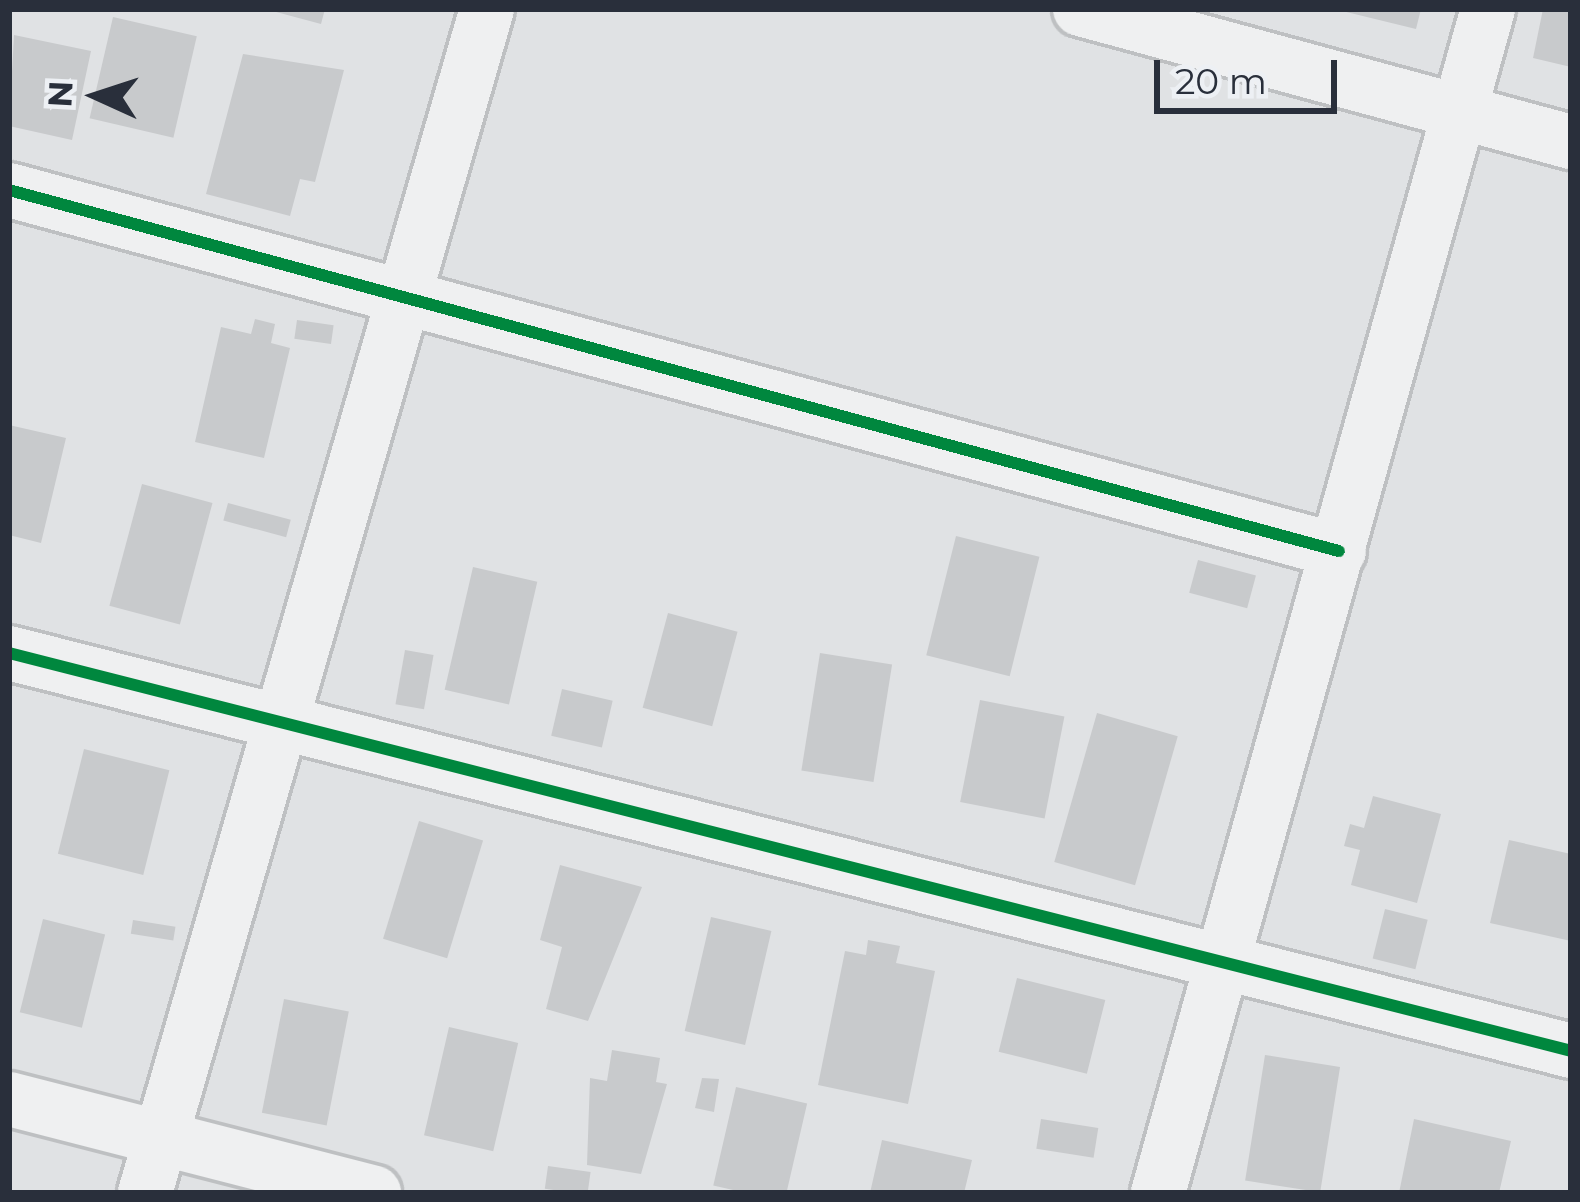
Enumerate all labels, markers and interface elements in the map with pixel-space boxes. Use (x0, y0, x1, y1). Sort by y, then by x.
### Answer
north arrow (36, 36, 156, 156)
scale bar (1160, 36, 1343, 110)
text: 20 m (1175, 59, 1267, 103)
text: N (39, 80, 81, 108)

